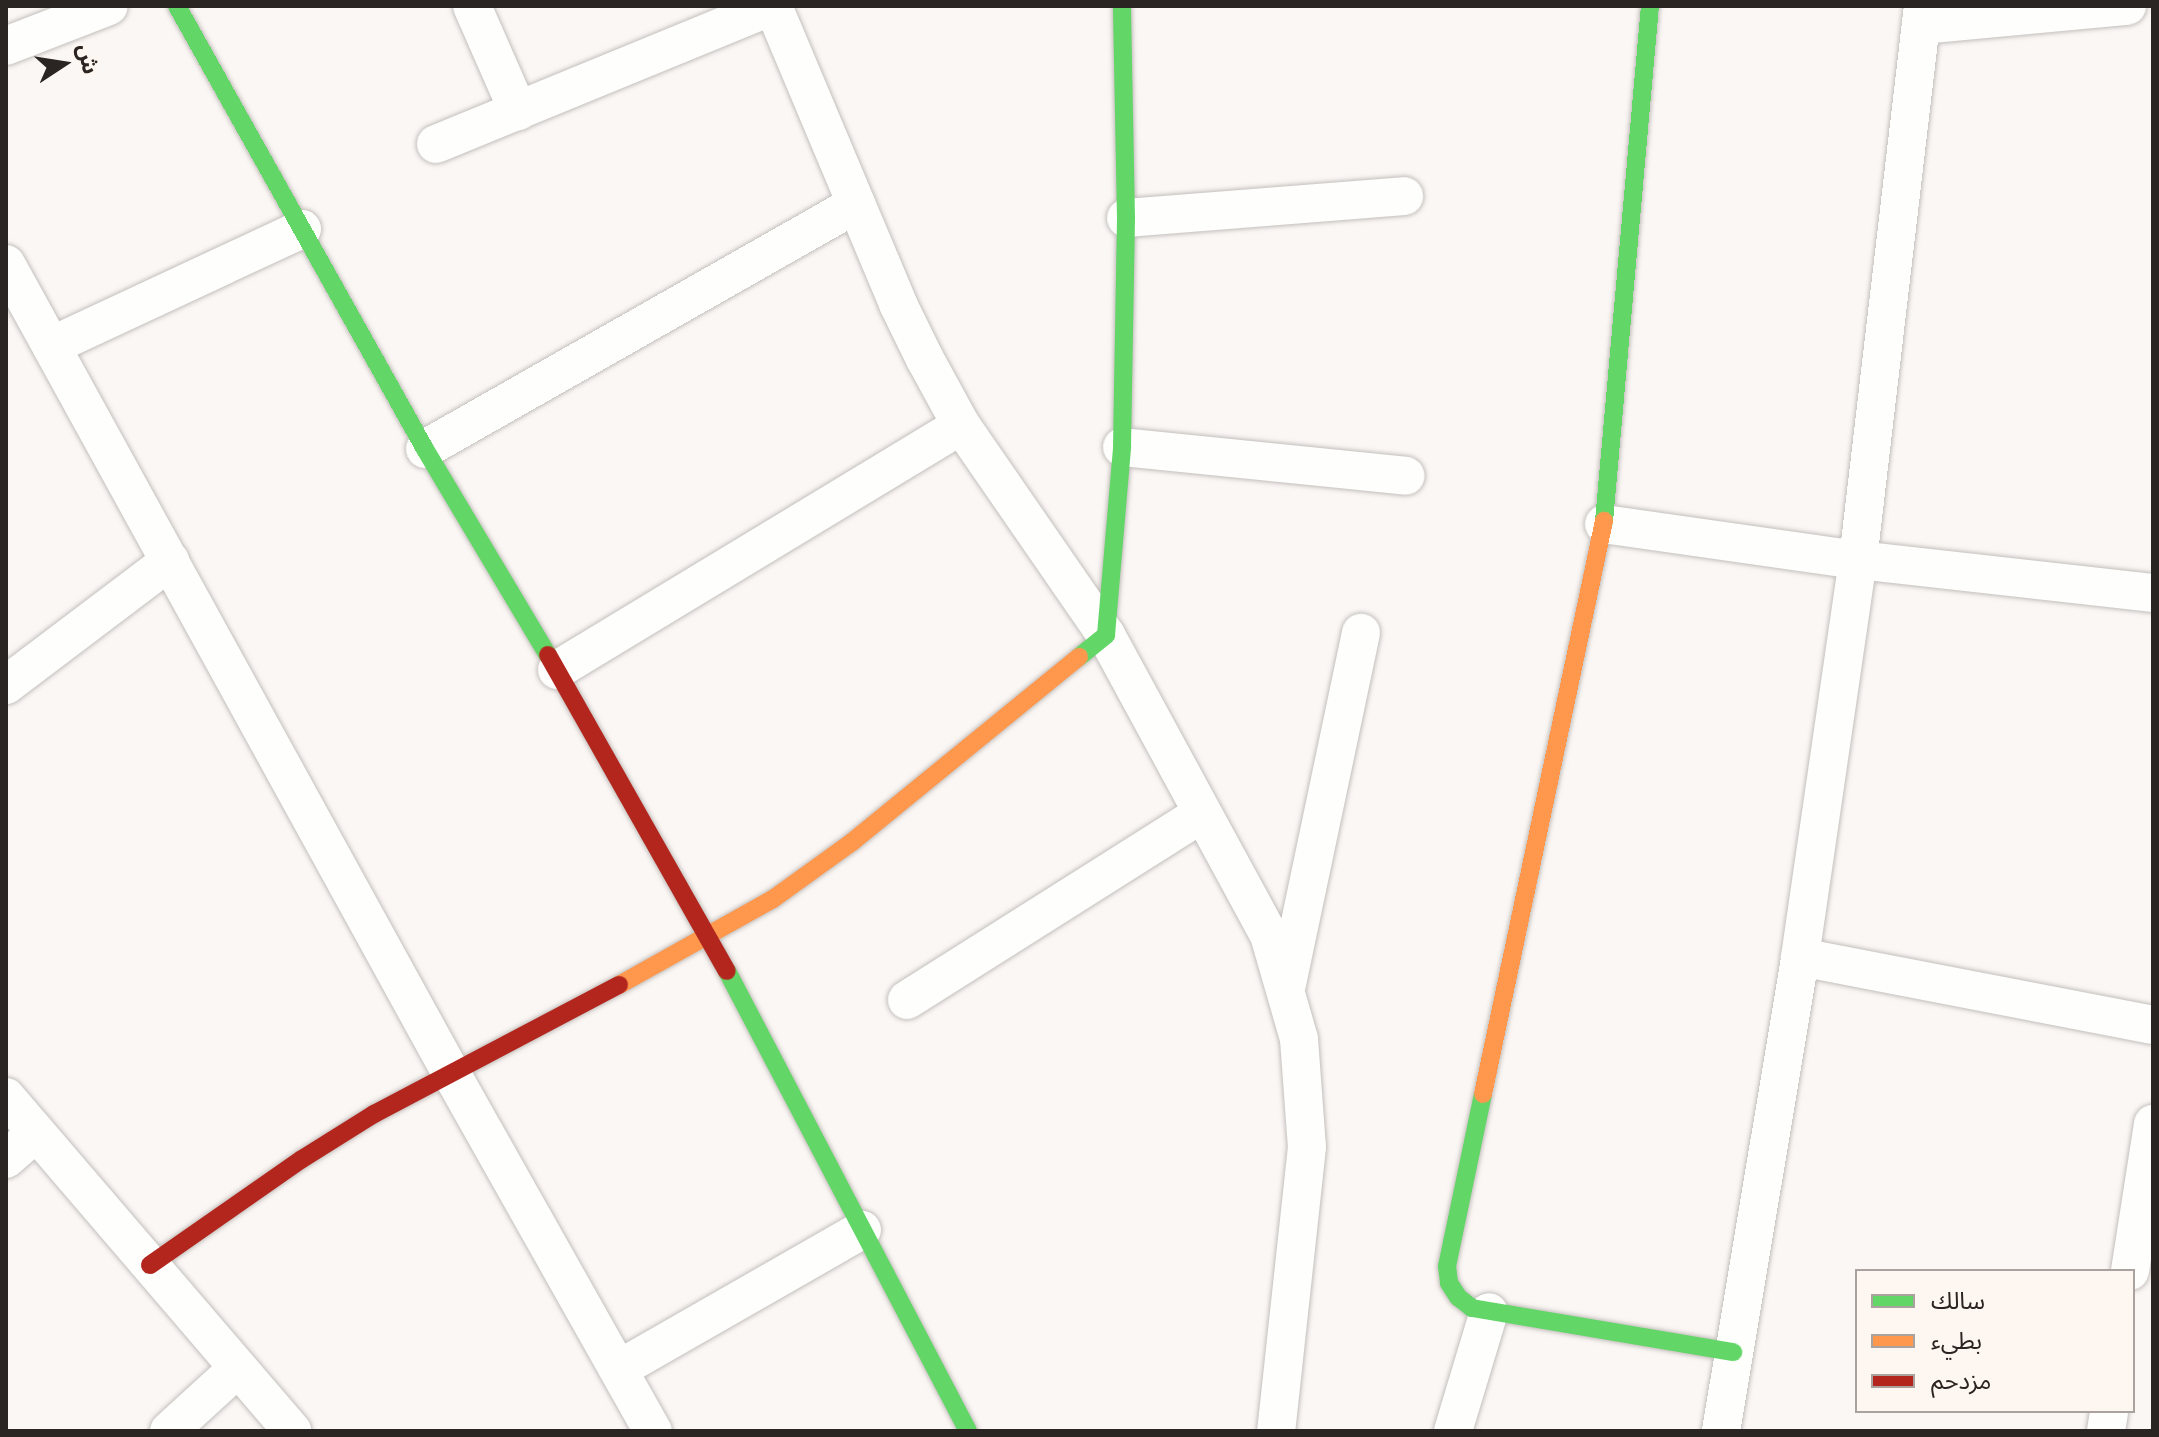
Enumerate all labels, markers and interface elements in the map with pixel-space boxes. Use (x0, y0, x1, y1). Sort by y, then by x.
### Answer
north arrow (24, 24, 104, 104)
text: ش (72, 41, 104, 76)
legend (1855, 1269, 2135, 1413)
text: سالك (1931, 1287, 1985, 1315)
text: بطيء (1931, 1327, 1982, 1355)
text: مزدحم (1931, 1367, 1991, 1395)

